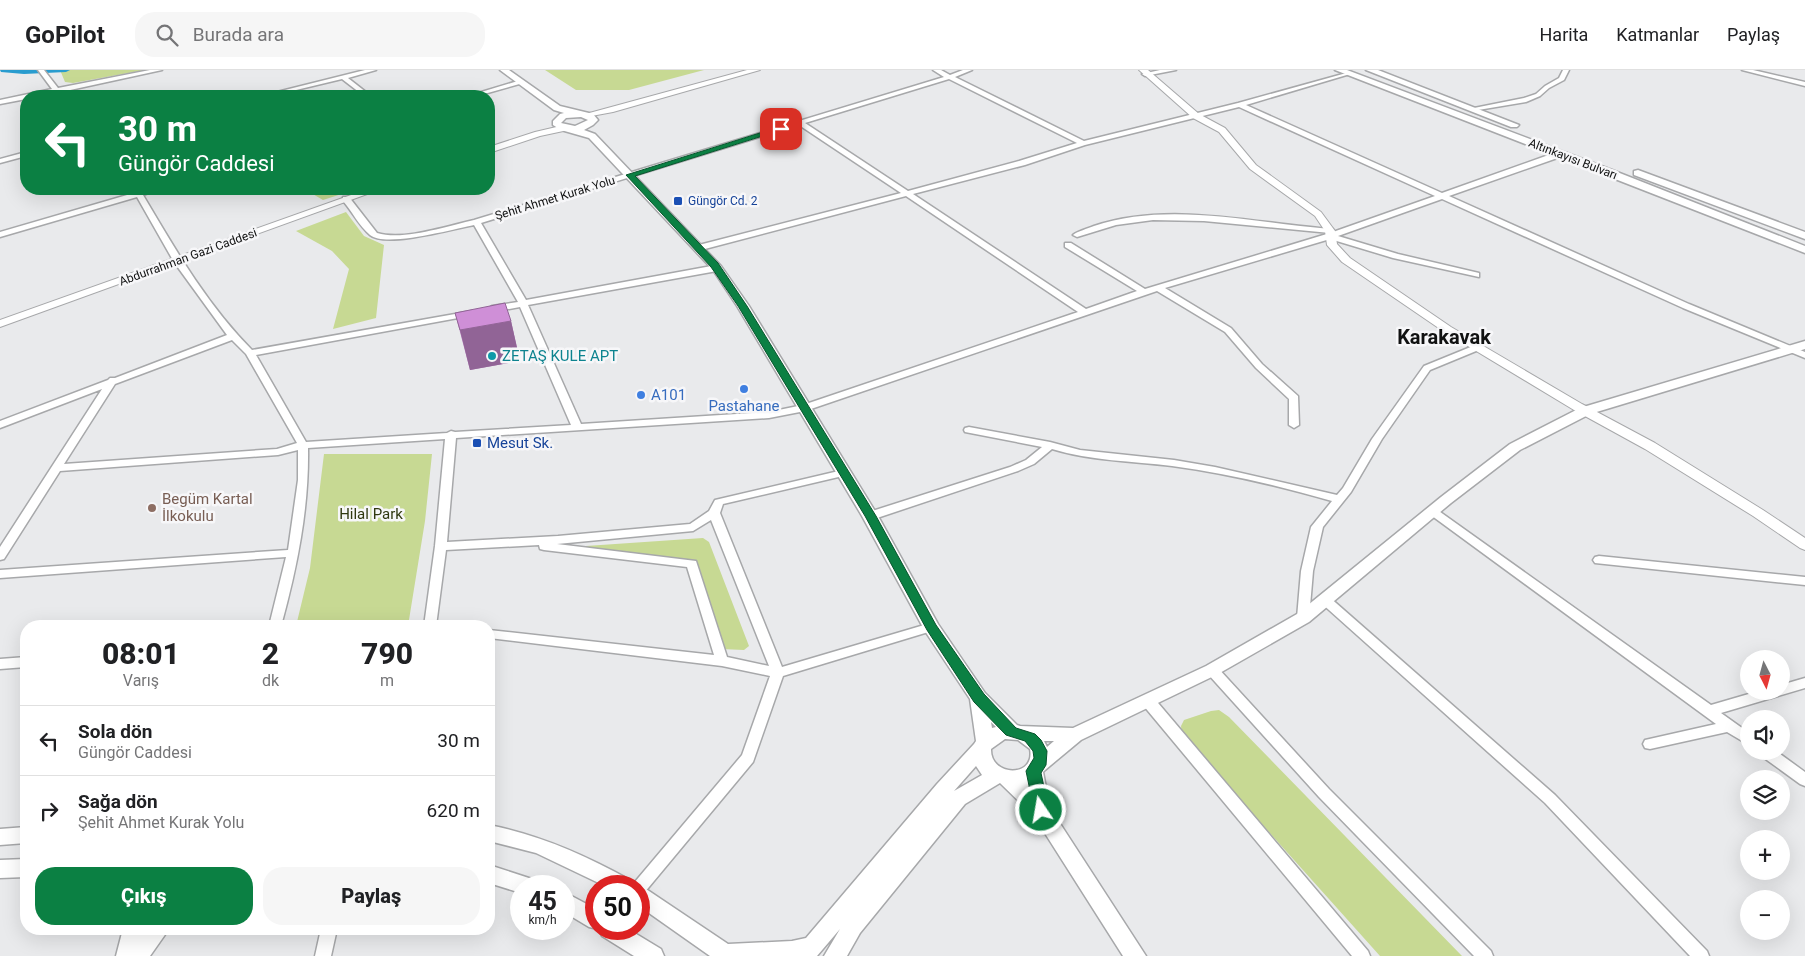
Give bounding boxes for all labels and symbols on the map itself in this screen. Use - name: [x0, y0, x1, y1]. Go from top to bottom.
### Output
- pin: [760, 108, 802, 150]
- street label: Altınkayısı Bulvarı: [1527, 136, 1619, 182]
- street label: Şehit Ahmet Kurak Yolu: [493, 173, 617, 223]
- place label: Güngör Cd. 2: [688, 194, 758, 208]
- marker: Güngör Cd. 2: [672, 195, 684, 207]
- street label: Abdurrahman Gazi Caddesi: [117, 226, 259, 288]
- district label: Karakavak: [1397, 325, 1491, 349]
- place label: ZETAŞ KULE APT: [502, 347, 618, 365]
- marker: ZETAŞ KULE APT: [486, 350, 498, 362]
- marker: Pastahane: [738, 383, 750, 395]
- place label: A101: [651, 386, 686, 404]
- marker: A101: [635, 389, 647, 401]
- place label: Pastahane: [708, 397, 780, 415]
- place label: Mesut Sk.: [487, 434, 553, 452]
- marker: Mesut Sk.: [471, 437, 483, 449]
- place label: Begüm Kartal İlkokulu: [162, 490, 253, 525]
- marker: Begüm Kartal İlkokulu: [146, 502, 158, 514]
- park label: Hilal Park: [339, 505, 403, 523]
- north arrow: [1740, 650, 1790, 700]
- position arrow: [1014, 783, 1066, 835]
- speed limit sign: 50: [585, 875, 650, 940]

